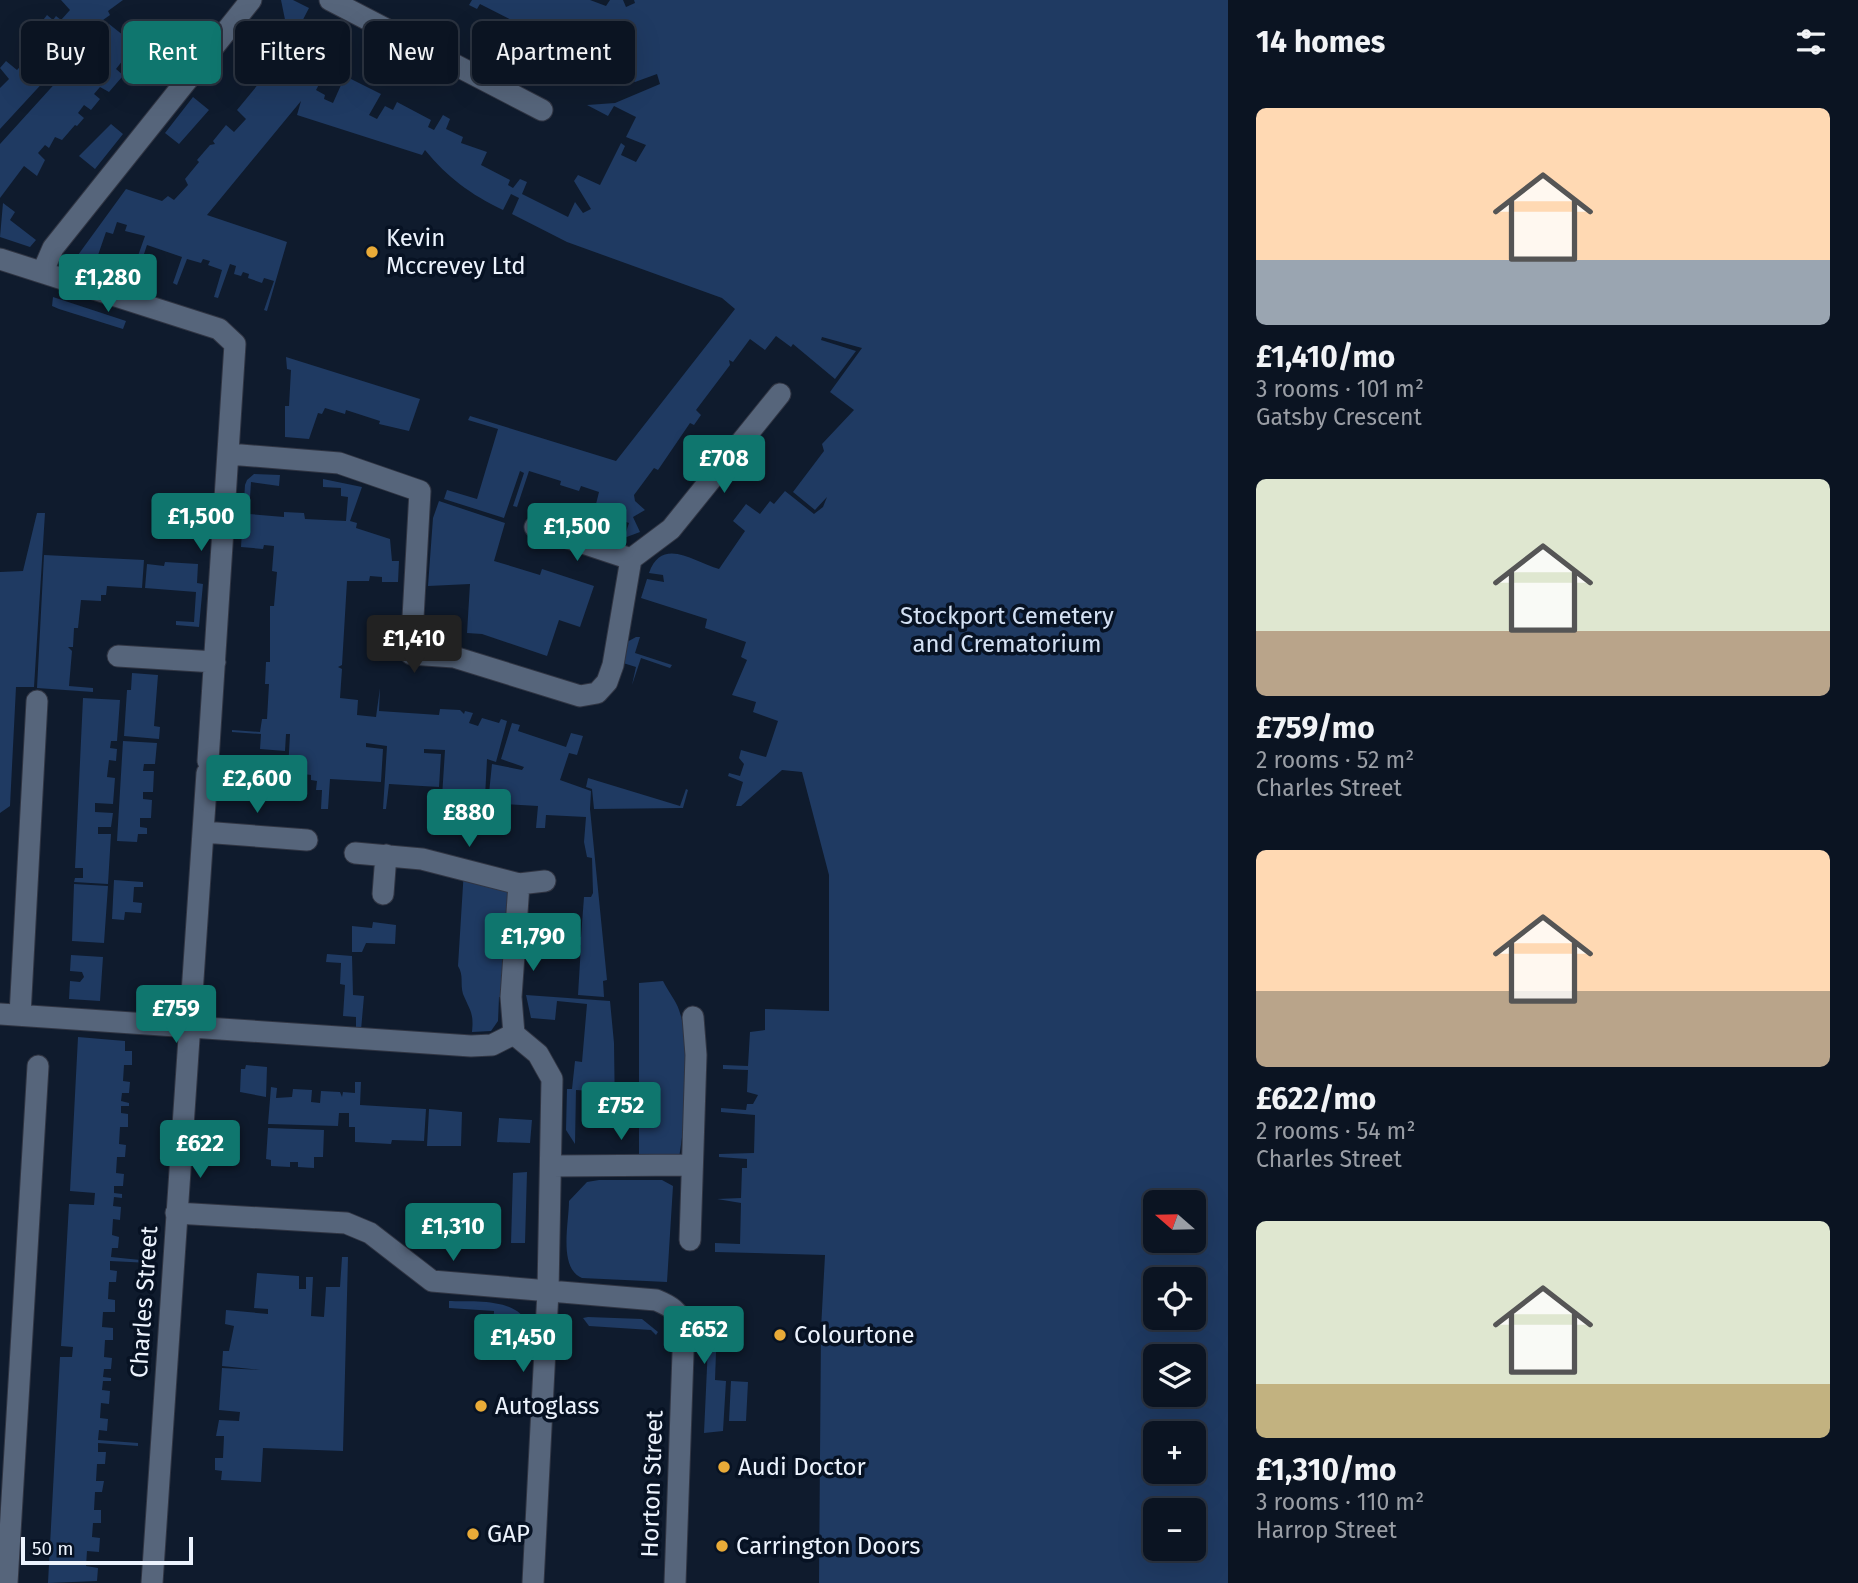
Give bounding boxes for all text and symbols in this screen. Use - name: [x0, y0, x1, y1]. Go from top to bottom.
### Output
- chip: Buy: [21, 21, 109, 84]
- chip: Rent: [123, 21, 221, 84]
- chip: Filters: [235, 21, 350, 84]
- chip: New: [364, 21, 458, 84]
- chip: Apartment: [472, 21, 635, 84]
- icon: filters: [1792, 23, 1830, 61]
- text: 14 homes: [1256, 24, 1385, 60]
- icon: home: [1480, 154, 1606, 280]
- place label: Kevin Mccrevey Ltd: [386, 224, 526, 280]
- marker: Kevin Mccrevey Ltd: [364, 244, 380, 260]
- pin: £1,280: [51, 254, 165, 314]
- text: £1,280: [75, 263, 141, 291]
- text: £1,410/mo: [1256, 339, 1395, 375]
- text: 3 rooms · 101 m²: [1256, 375, 1424, 403]
- text: Gatsby Crescent: [1256, 403, 1422, 431]
- pin: £708: [683, 435, 765, 495]
- text: £708: [699, 444, 749, 472]
- pin: £1,500: [144, 494, 258, 553]
- text: £1,500: [167, 502, 235, 530]
- pin: £1,500: [520, 504, 634, 563]
- text: £1,500: [543, 512, 611, 540]
- icon: home: [1480, 525, 1606, 651]
- park label: Stockport Cemetery and Crematorium: [900, 602, 1114, 658]
- pin: £1,410: [357, 616, 471, 675]
- text: £1,410: [383, 624, 445, 652]
- text: £759/mo: [1256, 710, 1375, 746]
- text: 2 rooms · 52 m²: [1256, 746, 1414, 774]
- pin: £2,600: [200, 756, 314, 815]
- text: £2,600: [222, 764, 292, 792]
- text: Charles Street: [1256, 774, 1402, 802]
- pin: £880: [428, 790, 510, 849]
- text: £880: [443, 798, 495, 826]
- icon: home: [1480, 896, 1606, 1022]
- pin: £1,790: [476, 914, 590, 973]
- text: £1,790: [501, 922, 565, 950]
- pin: £759: [135, 986, 217, 1045]
- text: £759: [152, 994, 200, 1022]
- text: £622/mo: [1256, 1081, 1376, 1117]
- pin: £752: [580, 1082, 662, 1142]
- text: £752: [598, 1091, 644, 1119]
- text: 2 rooms · 54 m²: [1256, 1117, 1415, 1145]
- pin: £622: [159, 1120, 241, 1180]
- text: £622: [176, 1129, 224, 1157]
- text: Charles Street: [1256, 1145, 1402, 1173]
- north arrow: [1143, 1190, 1206, 1253]
- map controls: [1143, 1190, 1206, 1561]
- pin: £1,310: [396, 1204, 510, 1263]
- text: £1,310: [421, 1212, 485, 1240]
- street label: Charles Street: [125, 1225, 163, 1379]
- button: locate: [1143, 1267, 1206, 1330]
- icon: home: [1480, 1267, 1606, 1393]
- pin: £652: [663, 1306, 745, 1366]
- pin: £1,450: [466, 1314, 580, 1374]
- text: £652: [680, 1315, 728, 1343]
- place label: Colourtone: [794, 1321, 915, 1349]
- text: £1,450: [490, 1323, 556, 1351]
- marker: Colourtone: [772, 1327, 788, 1343]
- button: layers: [1143, 1344, 1206, 1407]
- place label: Autoglass: [495, 1392, 599, 1420]
- marker: Autoglass: [473, 1398, 489, 1414]
- street label: Horton Street: [635, 1409, 669, 1558]
- button: +: [1143, 1421, 1206, 1484]
- text: £1,310/mo: [1256, 1452, 1397, 1488]
- place label: Audi Doctor: [738, 1453, 866, 1481]
- marker: Audi Doctor: [716, 1459, 732, 1475]
- text: 3 rooms · 110 m²: [1256, 1488, 1424, 1516]
- button: −: [1143, 1498, 1206, 1561]
- text: Harrop Street: [1256, 1516, 1397, 1544]
- place label: GAP: [487, 1520, 530, 1548]
- marker: GAP: [465, 1526, 481, 1542]
- place label: Carrington Doors: [736, 1532, 920, 1560]
- scale bar: [21, 1534, 192, 1566]
- text: 50 m: [32, 1537, 73, 1560]
- marker: Carrington Doors: [714, 1538, 730, 1554]

